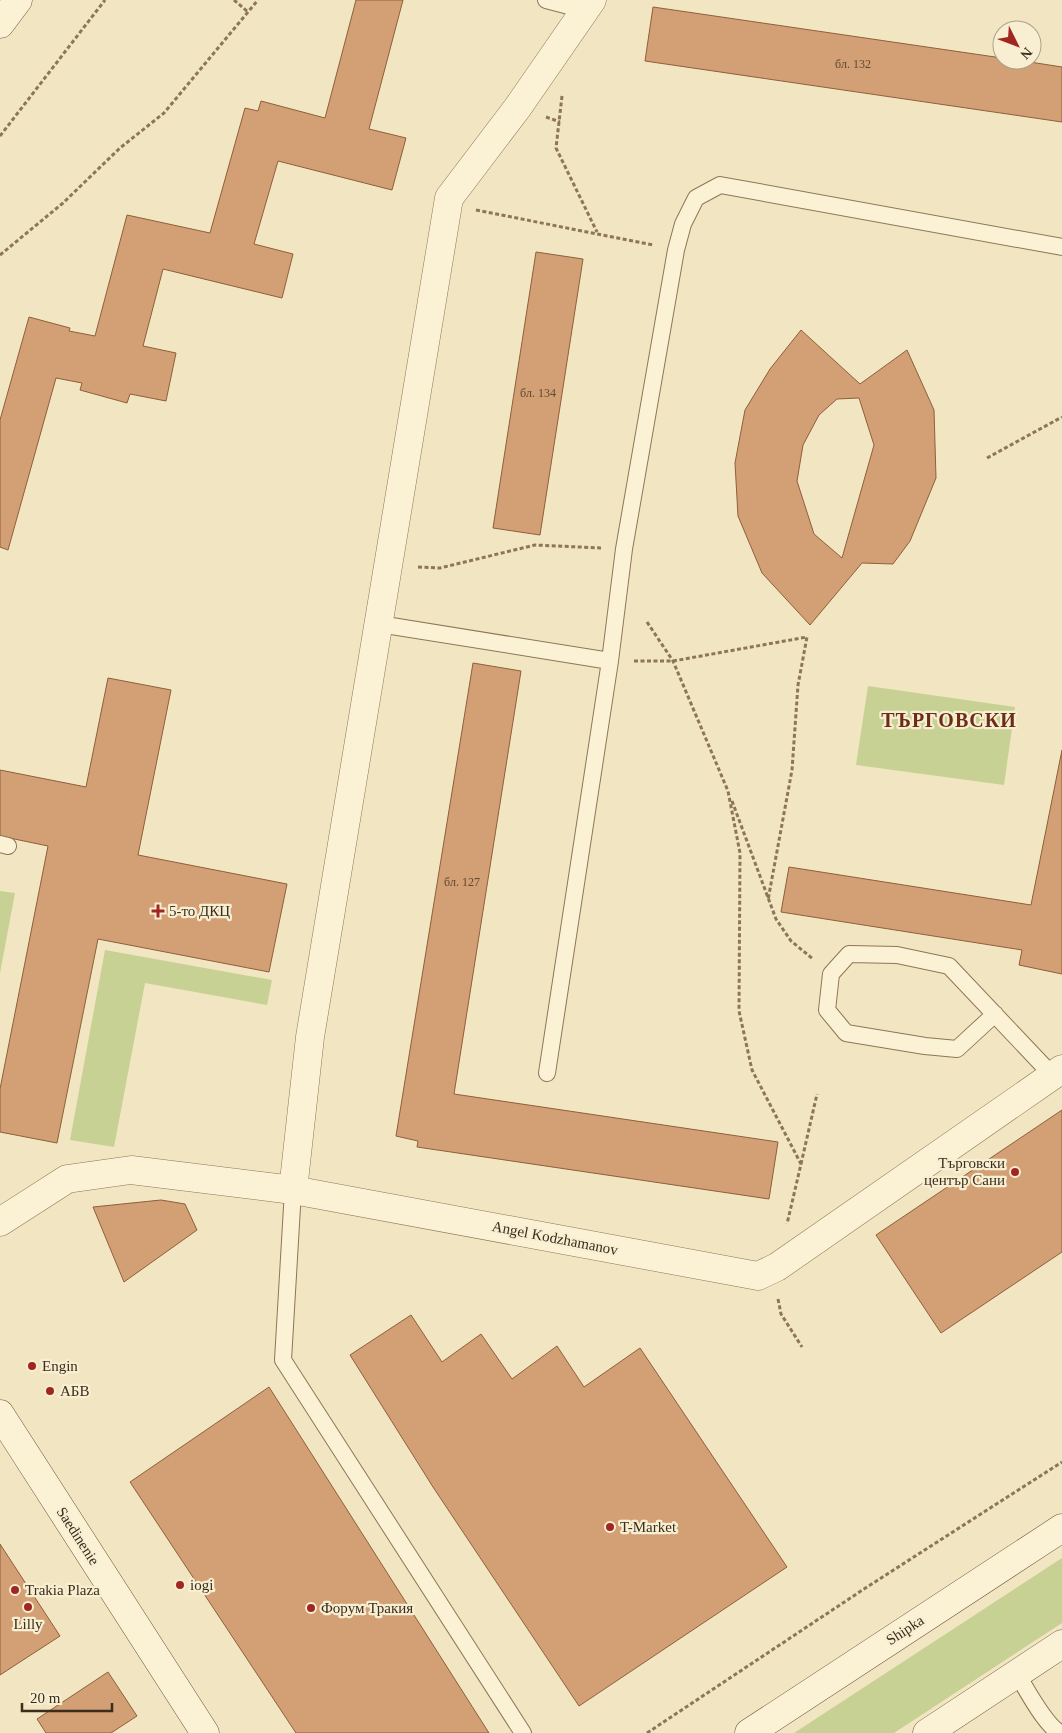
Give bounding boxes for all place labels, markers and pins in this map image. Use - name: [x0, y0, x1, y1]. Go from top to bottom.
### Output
- place label: 5-то ДКЦ: [169, 903, 230, 919]
- marker: 5-то ДКЦ: [151, 904, 165, 918]
- place label: Търговски център Сани: [924, 1155, 1005, 1188]
- marker: Търговски център Сани: [1009, 1166, 1021, 1178]
- place label: Engin: [42, 1358, 78, 1374]
- marker: Engin: [26, 1360, 38, 1372]
- place label: АБВ: [60, 1383, 89, 1399]
- marker: АБВ: [44, 1385, 56, 1397]
- place label: T-Market: [620, 1519, 677, 1535]
- marker: T-Market: [604, 1521, 616, 1533]
- place label: iogi: [190, 1577, 213, 1593]
- marker: iogi: [174, 1579, 186, 1591]
- place label: Trakia Plaza: [25, 1582, 100, 1598]
- marker: Trakia Plaza: [9, 1584, 21, 1596]
- place label: Форум Тракия: [321, 1600, 413, 1616]
- marker: Lilly: [22, 1601, 34, 1613]
- marker: Форум Тракия: [305, 1602, 317, 1614]
- place label: Lilly: [13, 1616, 43, 1632]

